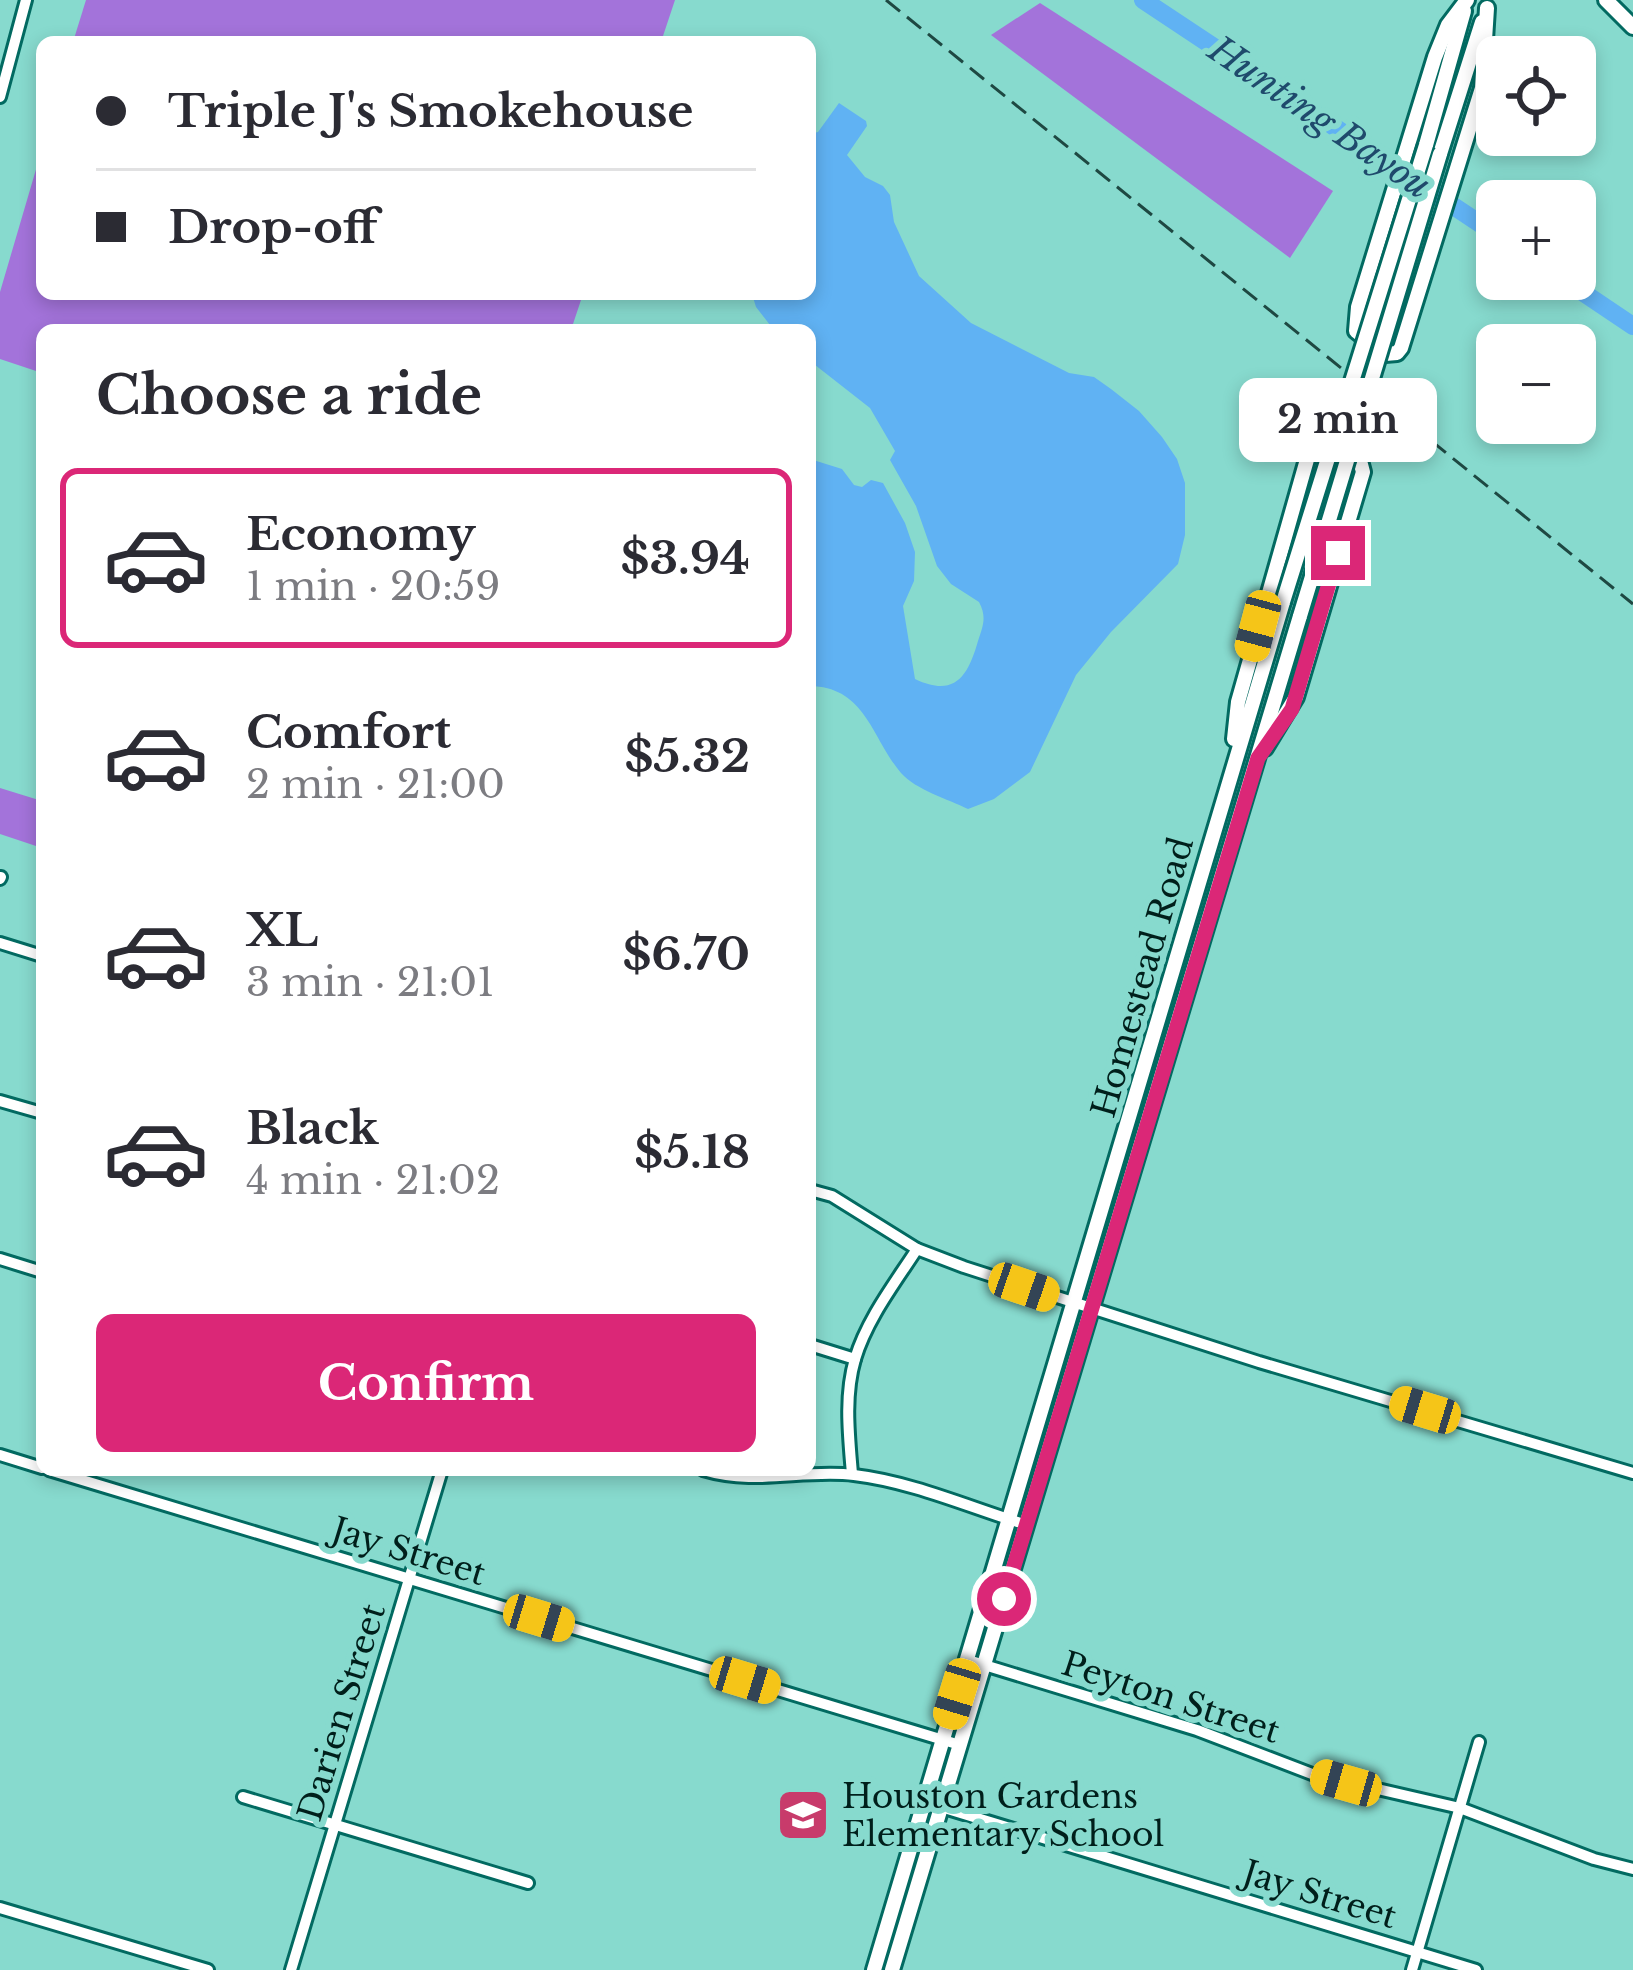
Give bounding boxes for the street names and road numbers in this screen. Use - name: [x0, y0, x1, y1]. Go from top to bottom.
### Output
- street label: Homestead Road: [1083, 832, 1202, 1122]
- street label: Jay Street: [323, 1508, 491, 1594]
- street label: Darien Street: [289, 1598, 394, 1826]
- street label: Peyton Street: [1057, 1643, 1286, 1752]
- street label: Jay Street: [1234, 1851, 1402, 1937]

